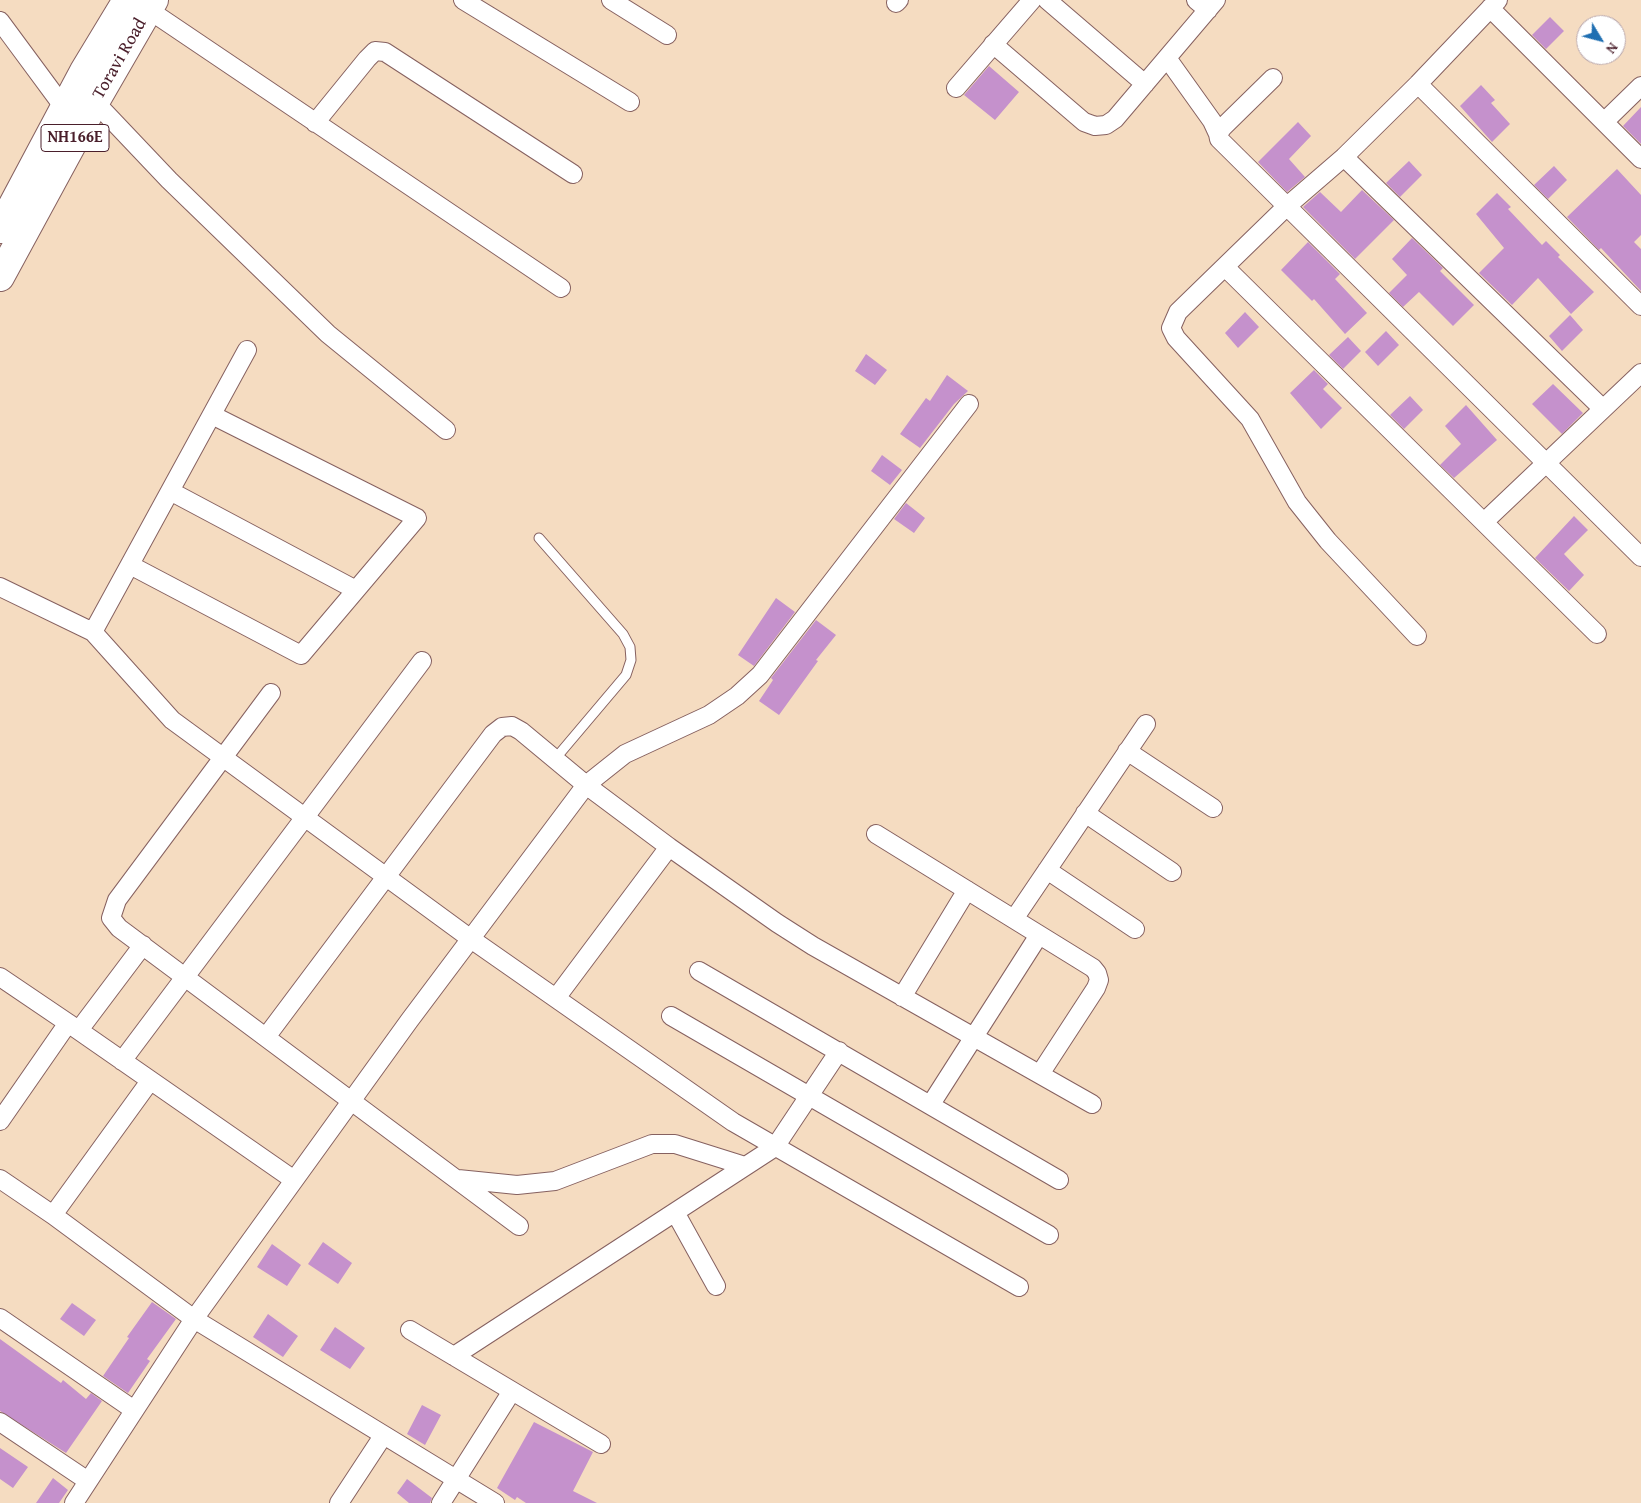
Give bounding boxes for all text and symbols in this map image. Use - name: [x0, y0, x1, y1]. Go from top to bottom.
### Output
- street label: Toravi Road: [88, 15, 152, 103]
- north arrow: [1576, 15, 1626, 65]
- text: N: [1601, 39, 1623, 58]
- road number: NH166E: [41, 125, 109, 152]

